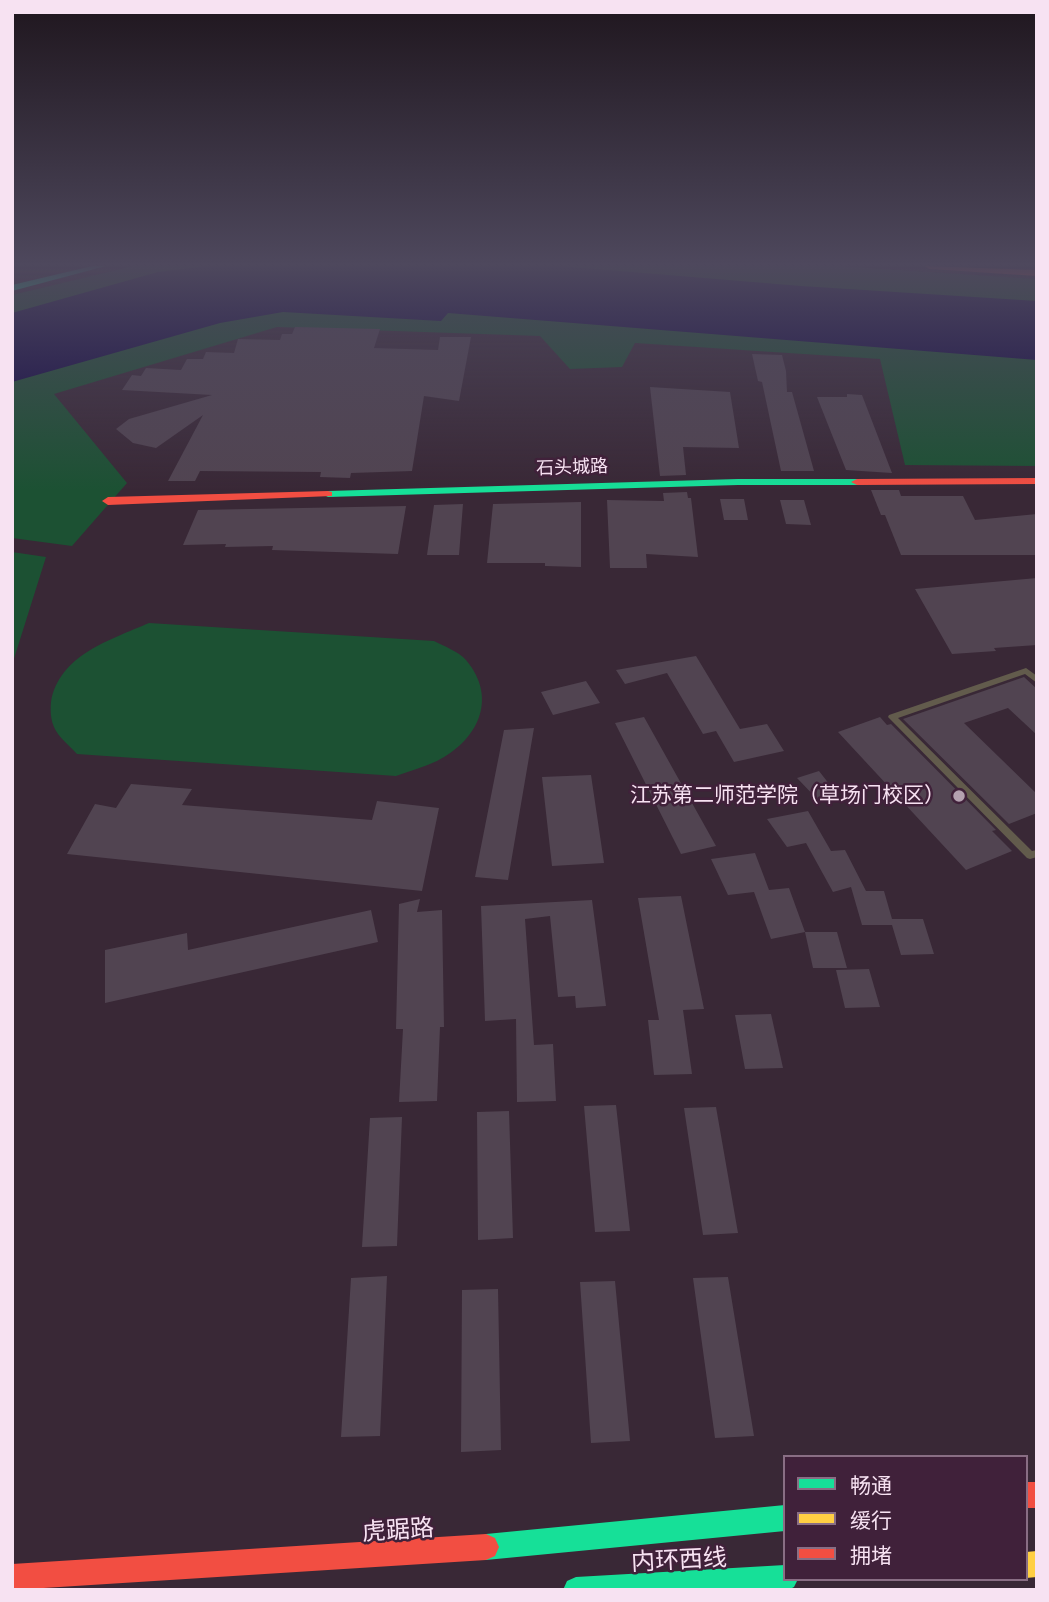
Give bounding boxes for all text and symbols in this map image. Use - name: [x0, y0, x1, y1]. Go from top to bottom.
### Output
- street label: 石头城路: [536, 456, 608, 480]
- place label: 江苏第二师范学院（草场门校区）: [630, 783, 945, 809]
- marker: 江苏第二师范学院（草场门校区）: [951, 788, 967, 804]
- legend: [783, 1455, 1028, 1581]
- text: 畅通: [850, 1471, 892, 1499]
- text: 缓行: [850, 1506, 892, 1534]
- street label: 虎踞路: [361, 1514, 435, 1548]
- text: 拥堵: [850, 1541, 892, 1569]
- street label: 内环西线: [630, 1544, 728, 1578]

